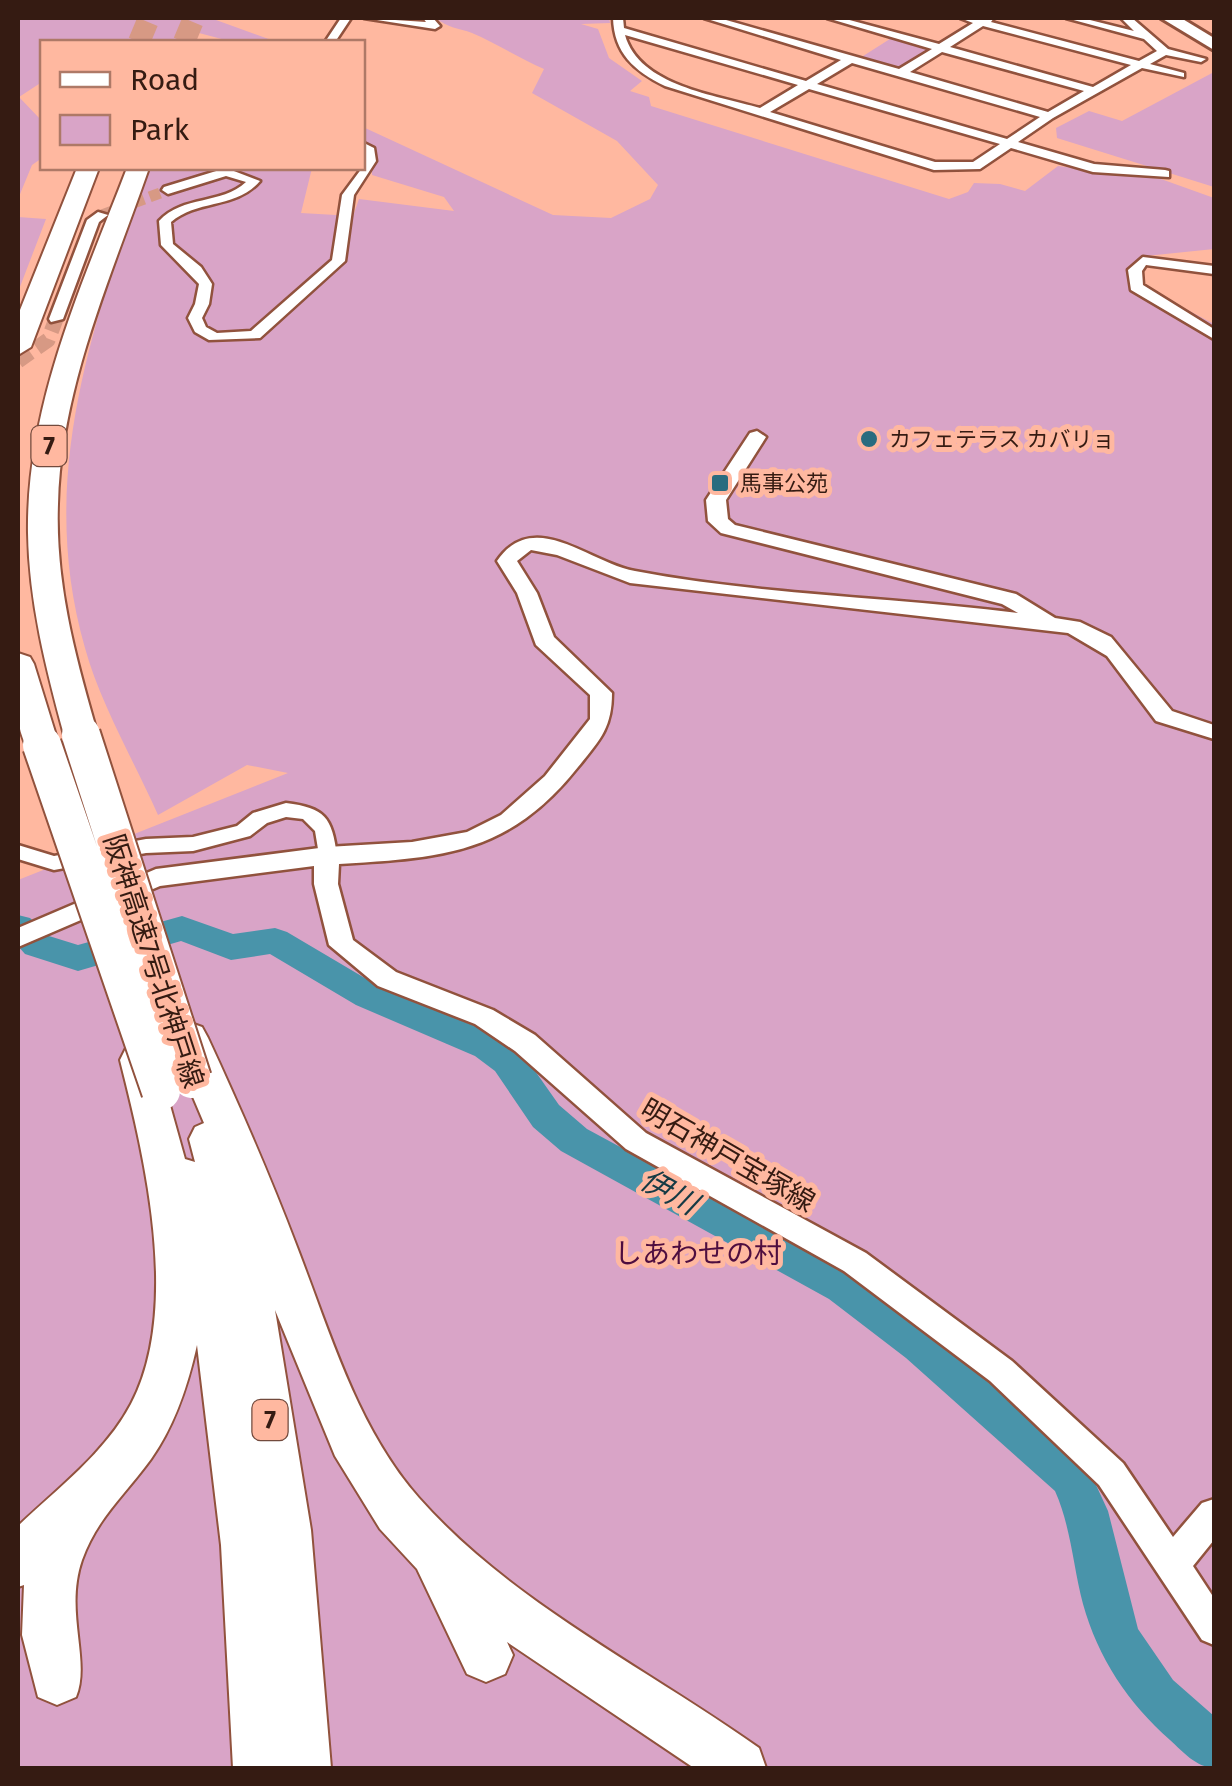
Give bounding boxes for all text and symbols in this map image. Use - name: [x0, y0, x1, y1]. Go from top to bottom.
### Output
- legend: [40, 40, 365, 170]
- text: Road: [130, 62, 199, 98]
- text: Park: [130, 112, 190, 148]
- road number: 7: [32, 426, 66, 466]
- place label: カフェテラス カバリョ: [889, 426, 1114, 453]
- marker: カフェテラス カバリョ: [858, 428, 880, 450]
- place label: 馬事公苑: [740, 470, 828, 497]
- marker: 馬事公苑: [709, 472, 731, 494]
- street label: 阪神高速7号北神戸線: [97, 830, 210, 1092]
- street label: 明石神戸宝塚線: [635, 1092, 821, 1219]
- water label: 伊川: [634, 1162, 707, 1224]
- park label: しあわせの村: [614, 1237, 782, 1270]
- road number: 7: [252, 1400, 288, 1440]

